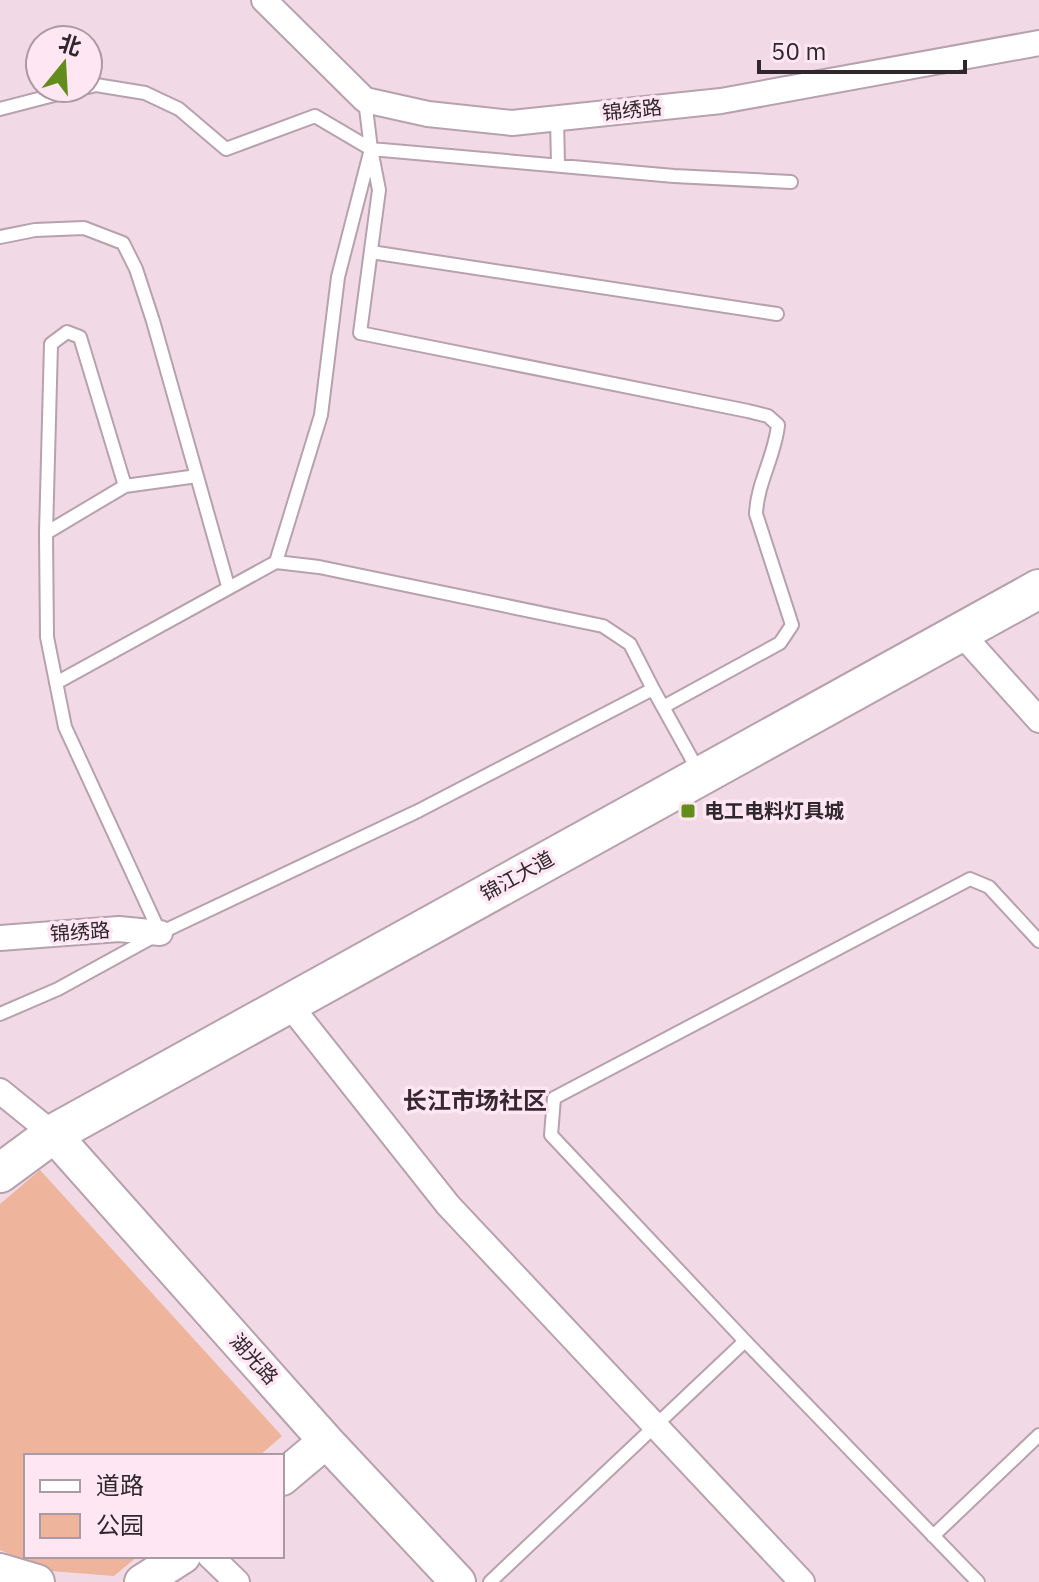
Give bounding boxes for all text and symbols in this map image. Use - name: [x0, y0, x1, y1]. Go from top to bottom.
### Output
- north arrow: [24, 24, 104, 104]
- scale bar: [759, 24, 965, 74]
- text: 北: [55, 27, 85, 62]
- text: 50 m: [771, 35, 826, 67]
- street label: 锦绣路: [601, 93, 663, 126]
- place label: 电工电料灯具城: [704, 797, 844, 824]
- marker: 电工电料灯具城: [679, 802, 697, 820]
- street label: 锦江大道: [475, 844, 558, 907]
- street label: 锦绣路: [49, 916, 111, 947]
- district label: 长江市场社区: [403, 1084, 547, 1116]
- street label: 湖光路: [224, 1327, 284, 1390]
- legend: [24, 1454, 284, 1558]
- text: 道路: [96, 1469, 144, 1501]
- text: 公园: [96, 1509, 144, 1541]

